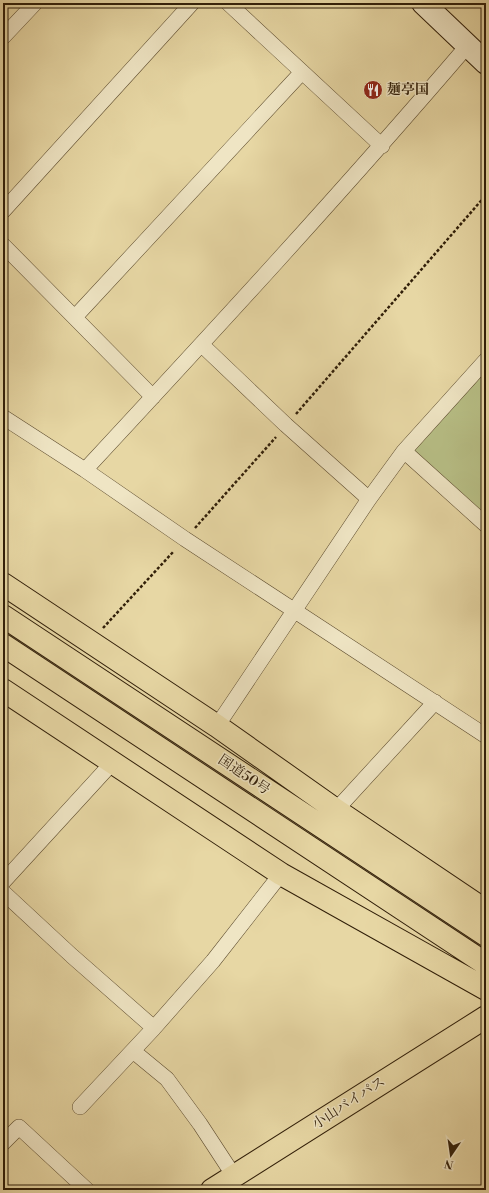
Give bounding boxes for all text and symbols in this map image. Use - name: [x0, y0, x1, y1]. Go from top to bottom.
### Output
- restaurant icon: 麺亭国: [362, 79, 384, 101]
- place label: 麺亭国: [387, 81, 429, 99]
- street label: 国道50号: [215, 751, 273, 799]
- street label: 小山バイパス: [309, 1073, 389, 1133]
- north arrow: [431, 1135, 471, 1175]
- text: N: [443, 1156, 455, 1172]

